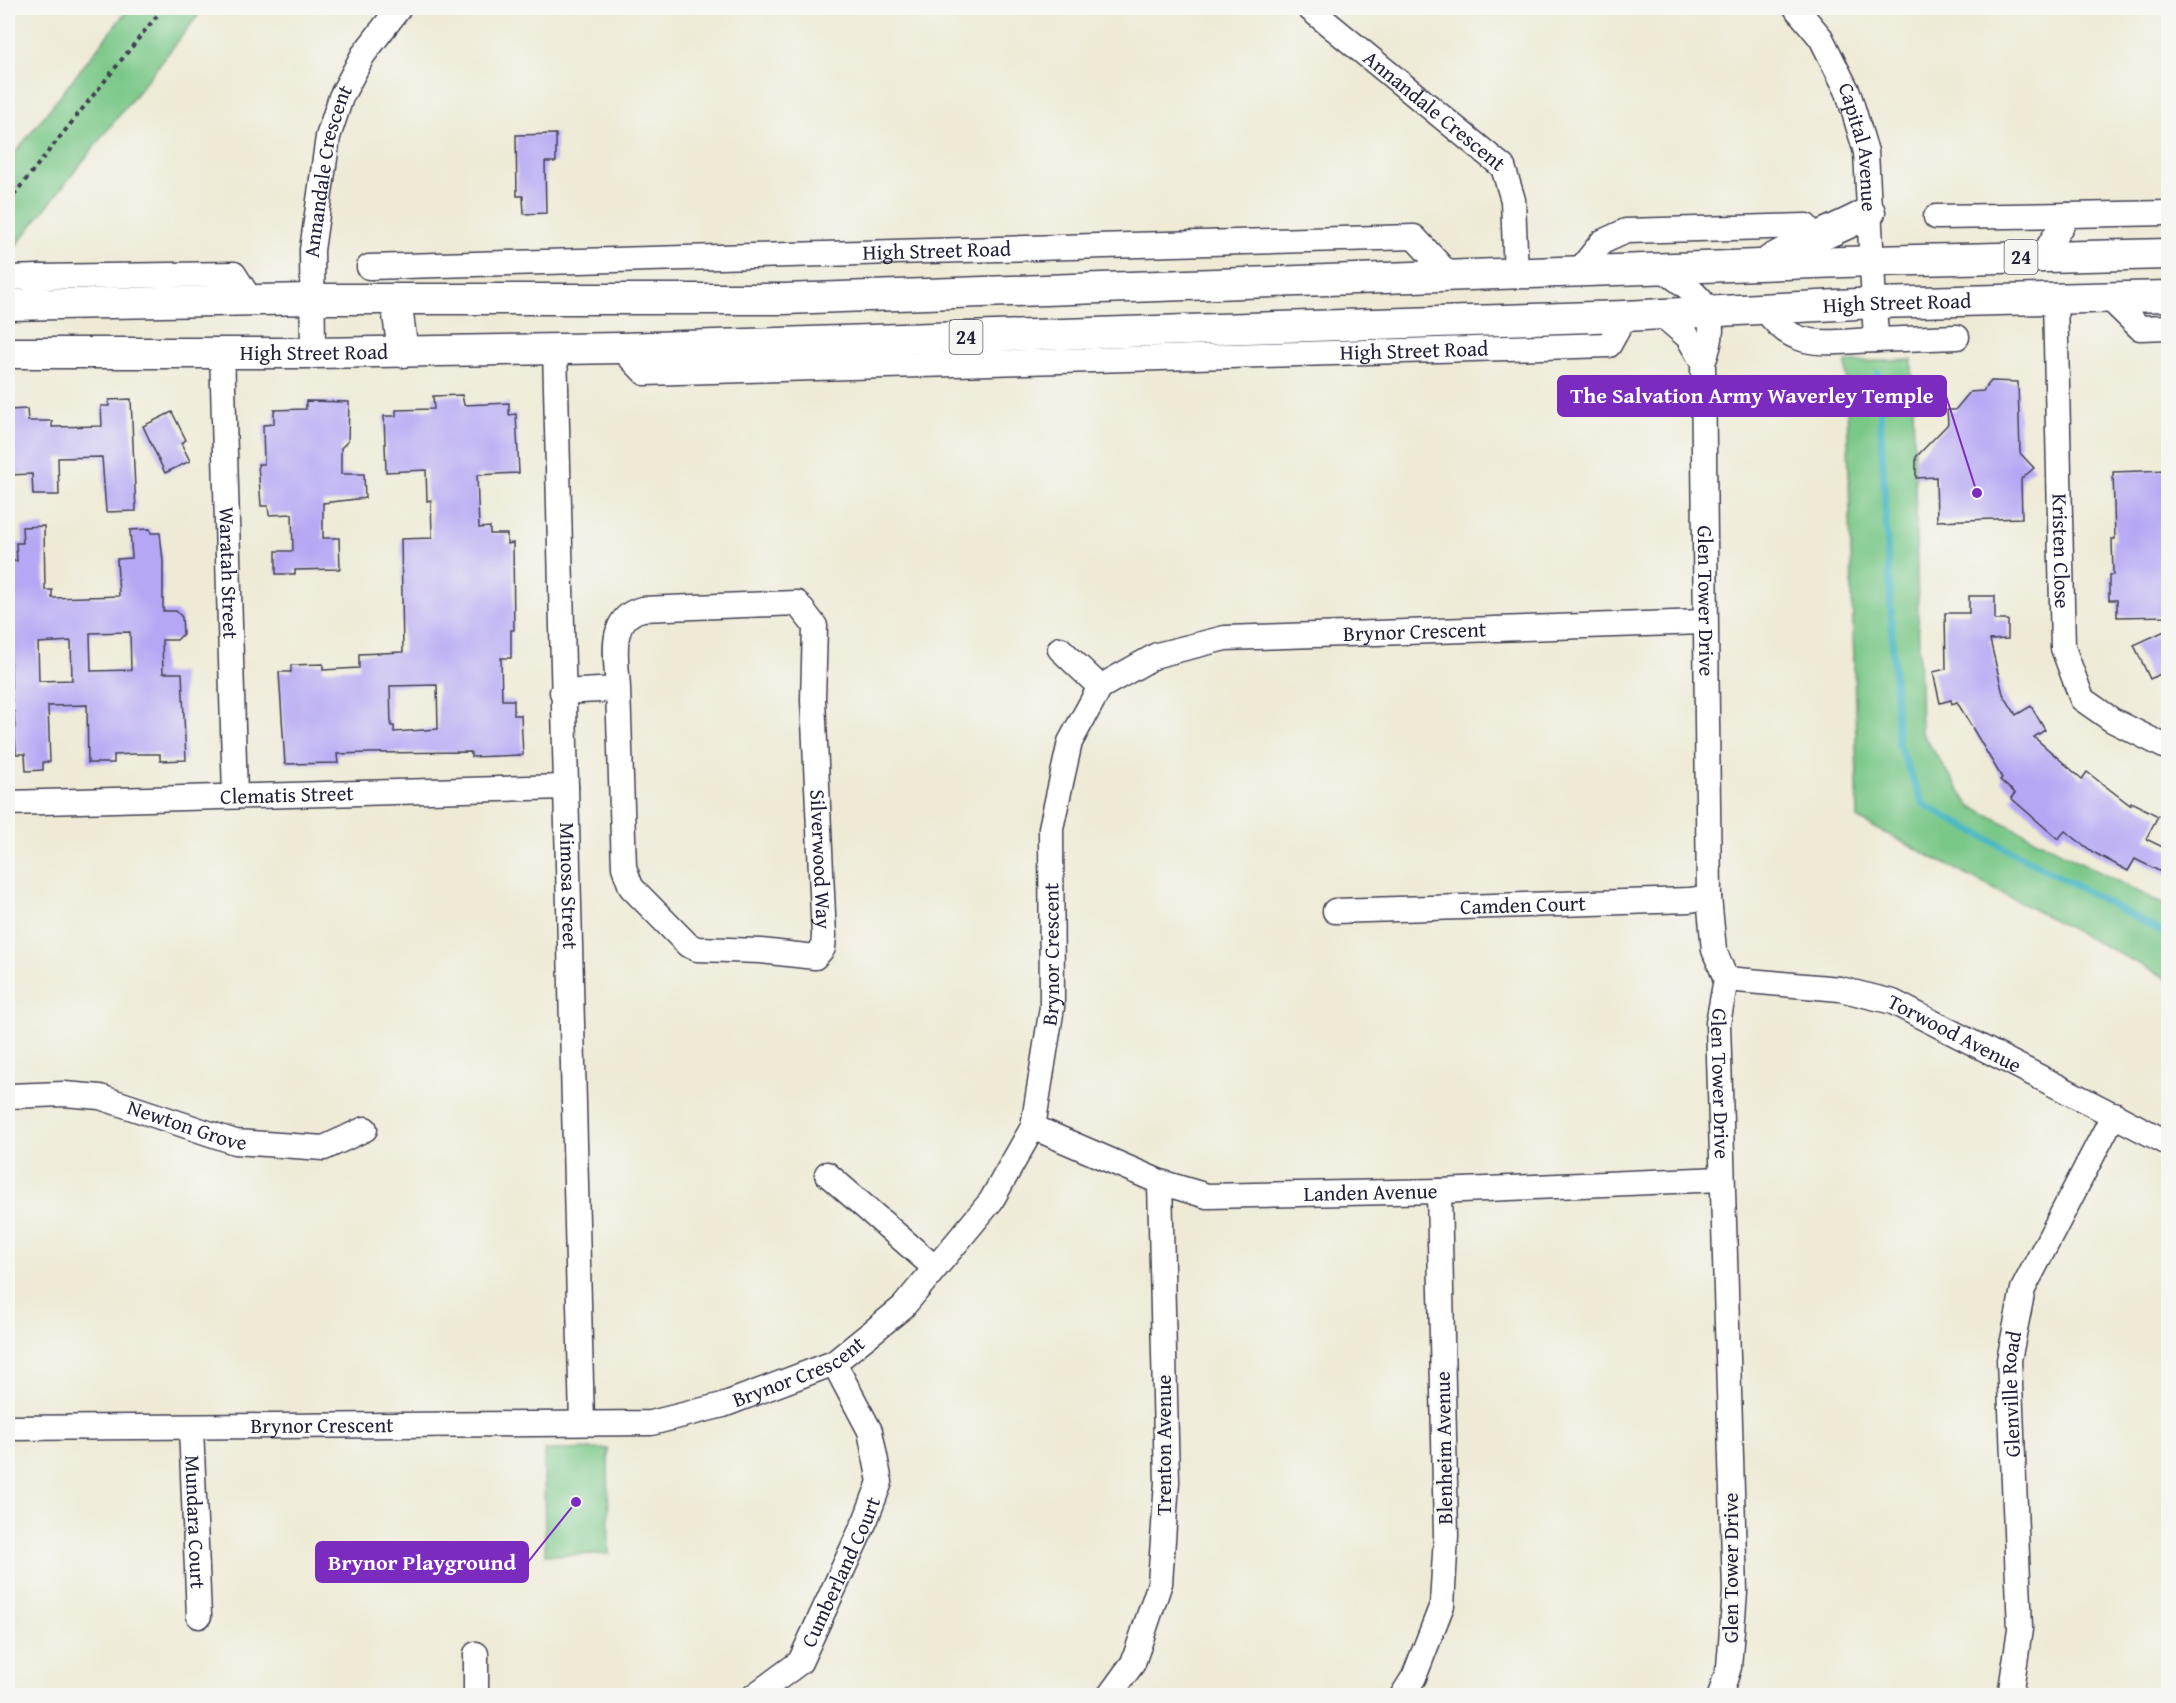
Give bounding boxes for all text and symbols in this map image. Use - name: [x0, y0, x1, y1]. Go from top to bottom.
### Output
- street label: Annandale Crescent: [1357, 43, 1513, 178]
- street label: Capital Avenue: [1831, 77, 1885, 212]
- street label: Annandale Crescent: [296, 79, 360, 258]
- street label: High Street Road: [862, 233, 1012, 268]
- road number: 24: [2004, 240, 2038, 274]
- street label: High Street Road: [1822, 285, 1972, 321]
- road number: 24: [950, 320, 982, 354]
- street label: High Street Road: [1339, 332, 1489, 368]
- street label: High Street Road: [240, 336, 389, 368]
- callout: The Salvation Army Waverley Temple: [1558, 376, 1946, 416]
- text: The Salvation Army Waverley Temple: [1570, 379, 1934, 411]
- street label: Kristen Close: [2044, 493, 2078, 609]
- street label: Waratah Street: [212, 506, 246, 640]
- street label: Glen Tower Drive: [1690, 525, 1723, 677]
- street label: Brynor Crescent: [1342, 613, 1487, 649]
- street label: Clematis Street: [220, 777, 355, 812]
- street label: Silverwood Way: [802, 789, 840, 930]
- street label: Mimosa Street: [552, 822, 586, 950]
- street label: Brynor Crescent: [1033, 882, 1067, 1028]
- street label: Camden Court: [1460, 887, 1587, 922]
- street label: Torwood Avenue: [1882, 986, 2027, 1080]
- street label: Glen Tower Drive: [1703, 1006, 1738, 1159]
- street label: Newton Grove: [124, 1091, 248, 1158]
- street label: Landen Avenue: [1303, 1175, 1438, 1209]
- street label: Glenville Road: [1993, 1327, 2030, 1458]
- street label: Brynor Crescent: [728, 1328, 872, 1415]
- street label: Blenheim Avenue: [1427, 1371, 1460, 1525]
- street label: Trenton Avenue: [1148, 1374, 1179, 1515]
- street label: Brynor Crescent: [250, 1409, 394, 1441]
- street label: Mundara Court: [177, 1454, 214, 1590]
- street label: Cumberland Court: [793, 1492, 888, 1652]
- street label: Glen Tower Drive: [1715, 1493, 1746, 1643]
- callout: Brynor Playground: [316, 1542, 528, 1582]
- text: Brynor Playground: [328, 1546, 516, 1578]

